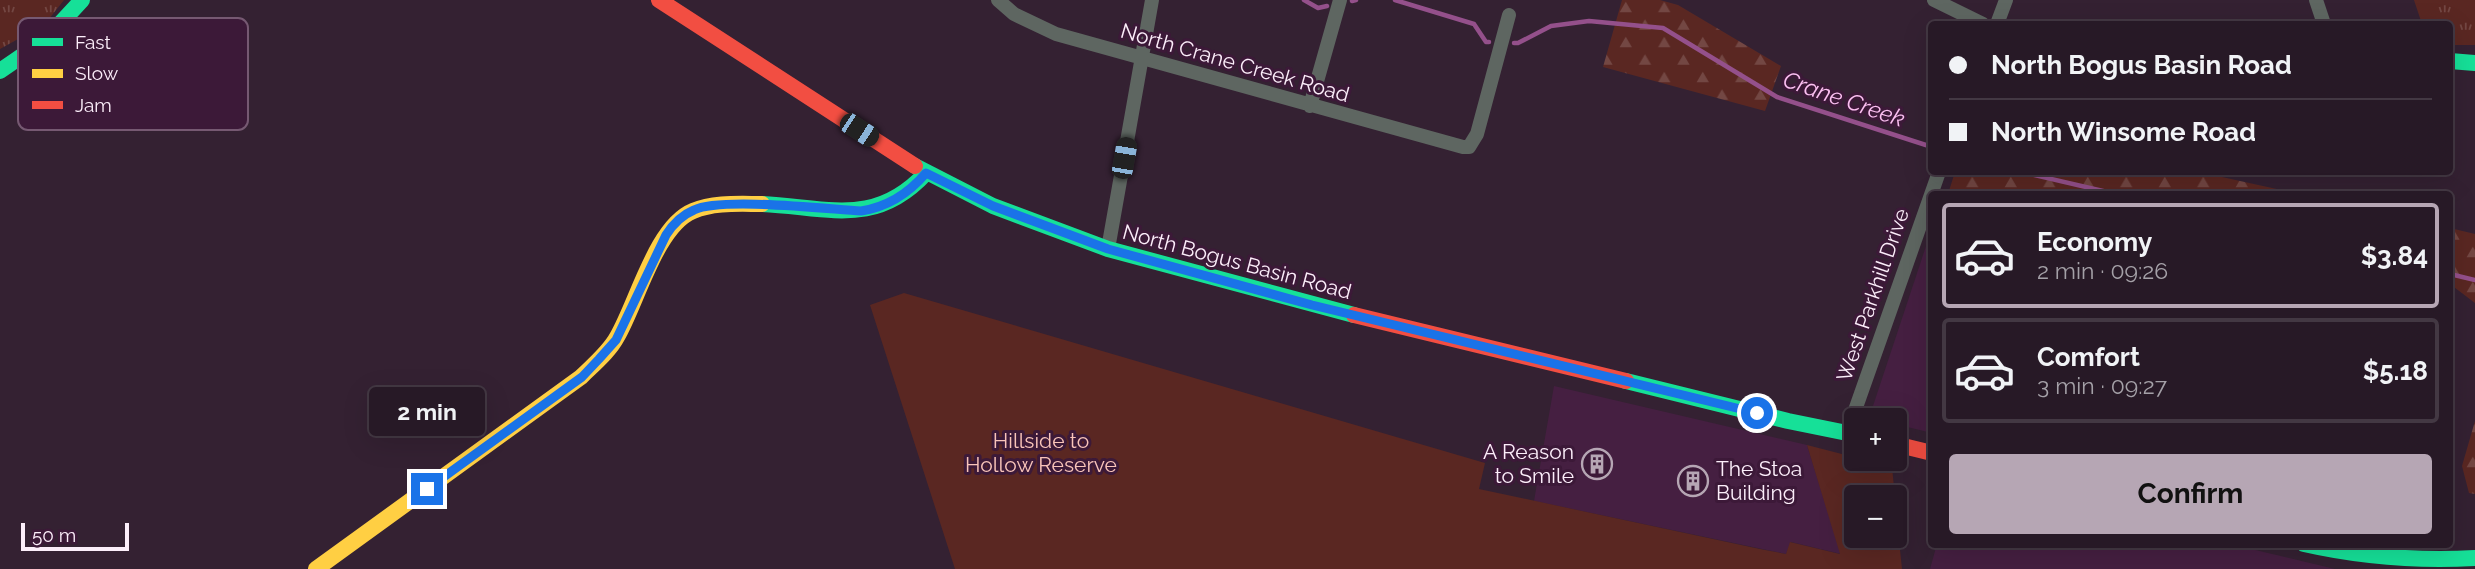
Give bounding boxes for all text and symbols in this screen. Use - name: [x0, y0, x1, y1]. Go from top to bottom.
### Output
- legend: [18, 18, 248, 130]
- street label: North Crane Creek Road: [1118, 18, 1352, 107]
- text: Fast: [75, 31, 111, 53]
- text: North Bogus Basin Road: [1991, 50, 2292, 80]
- text: Slow: [75, 62, 119, 84]
- water label: Crane Creek: [1780, 65, 1909, 132]
- text: Jam: [75, 94, 112, 116]
- car: [836, 110, 883, 150]
- text: North Winsome Road: [1991, 117, 2256, 147]
- car: [1111, 135, 1138, 181]
- street label: West Parkhill Drive: [1831, 205, 1914, 385]
- street label: North Bogus Basin Road: [1120, 219, 1354, 304]
- icon: car: [1953, 224, 2016, 287]
- text: Economy: [2037, 227, 2152, 257]
- text: $3.84: [2361, 241, 2428, 271]
- text: 2 min · 09:26: [2037, 257, 2168, 284]
- icon: car: [1953, 339, 2016, 402]
- text: Comfort: [2037, 342, 2140, 372]
- text: $5.18: [2363, 356, 2428, 386]
- text: 3 min · 09:27: [2037, 372, 2167, 399]
- callout: 2 min: [369, 388, 485, 436]
- route start: [1741, 397, 1773, 429]
- text: 2 min: [397, 398, 457, 425]
- map controls: [1844, 408, 1907, 548]
- button: +: [1844, 408, 1907, 471]
- park label: Hillside to Hollow Reserve: [965, 428, 1117, 477]
- place label: A Reason to Smile: [1483, 439, 1574, 488]
- building icon: A Reason to Smile: [1580, 447, 1614, 481]
- button: Confirm: [1949, 454, 2432, 534]
- place label: The Stoa Building: [1716, 456, 1802, 505]
- building icon: The Stoa Building: [1676, 464, 1710, 498]
- route end: [411, 473, 443, 505]
- button: −: [1844, 485, 1907, 548]
- scale bar: [21, 520, 130, 552]
- text: 50 m: [32, 524, 76, 546]

